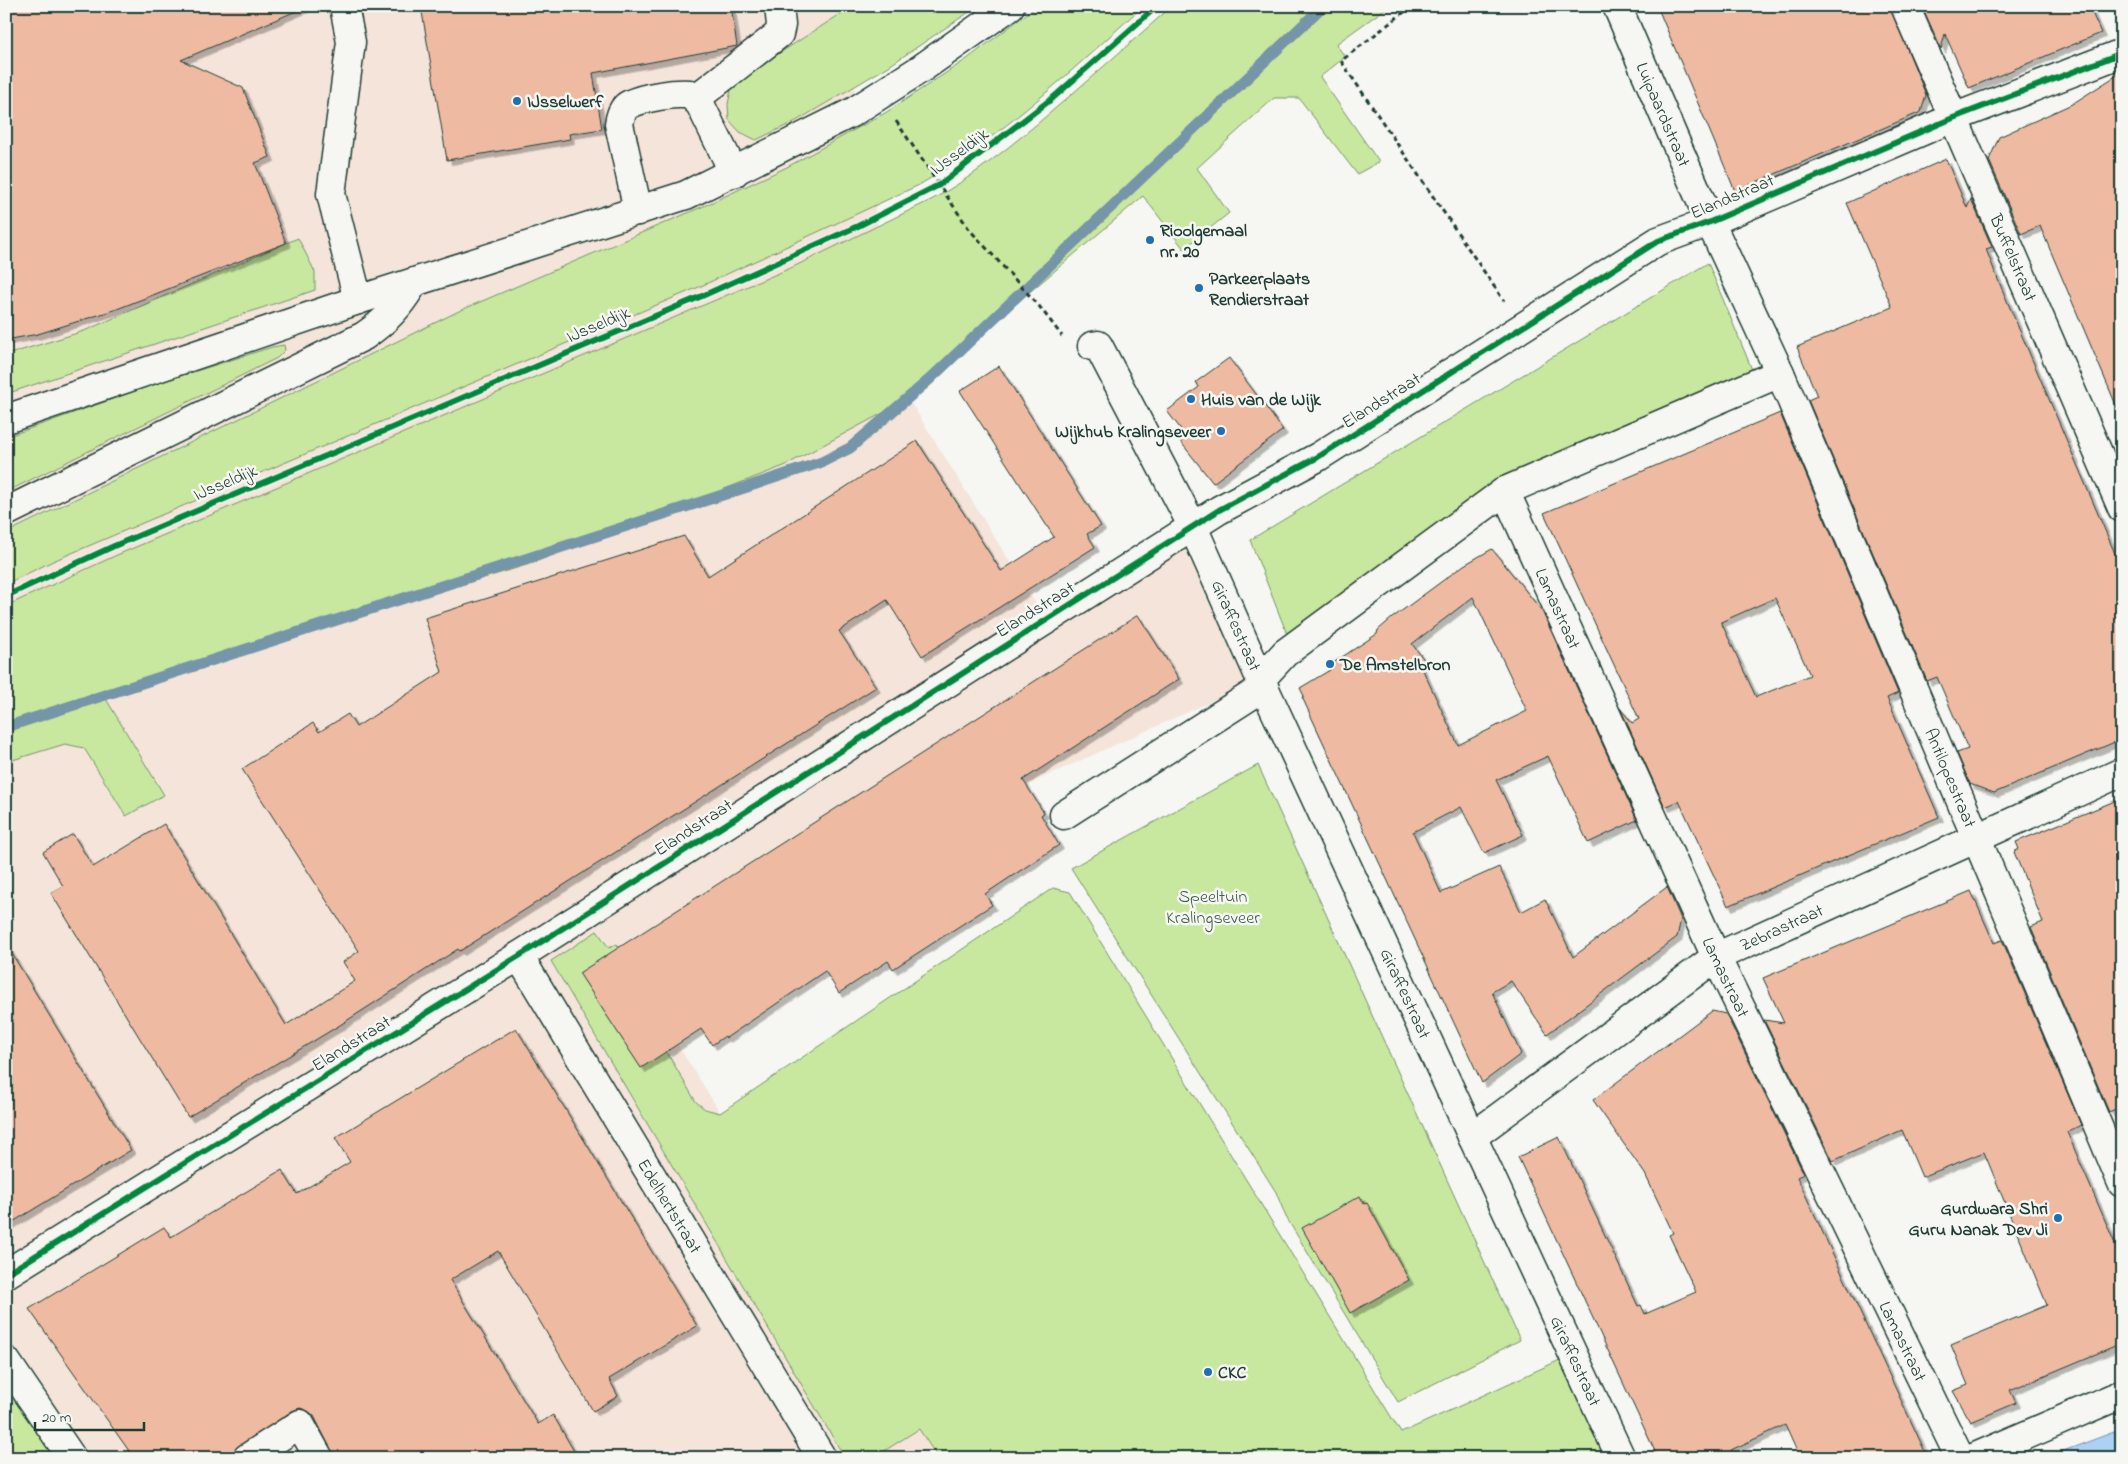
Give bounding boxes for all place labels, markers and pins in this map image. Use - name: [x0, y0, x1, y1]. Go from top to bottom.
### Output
- place label: IJsselwerf: [527, 90, 604, 116]
- marker: IJsselwerf: [511, 95, 523, 107]
- place label: Rioolgemaal nr. 20: [1160, 219, 1247, 266]
- marker: Rioolgemaal nr. 20: [1144, 234, 1156, 246]
- place label: Parkeerplaats Rendierstraat: [1209, 267, 1310, 314]
- marker: Parkeerplaats Rendierstraat: [1193, 282, 1205, 294]
- place label: Huis van de Wijk: [1201, 388, 1322, 414]
- marker: Huis van de Wijk: [1185, 393, 1197, 405]
- place label: Wijkhub Kralingseveer: [1055, 420, 1211, 447]
- marker: Wijkhub Kralingseveer: [1215, 425, 1227, 437]
- place label: De Amstelbron: [1339, 653, 1451, 679]
- marker: De Amstelbron: [1324, 658, 1336, 670]
- place label: Gurdwara Shri Guru Nanak Dev Ji: [1909, 1197, 2048, 1244]
- marker: Gurdwara Shri Guru Nanak Dev Ji: [2052, 1212, 2064, 1224]
- place label: CKC: [1218, 1361, 1247, 1387]
- marker: CKC: [1202, 1366, 1214, 1378]

